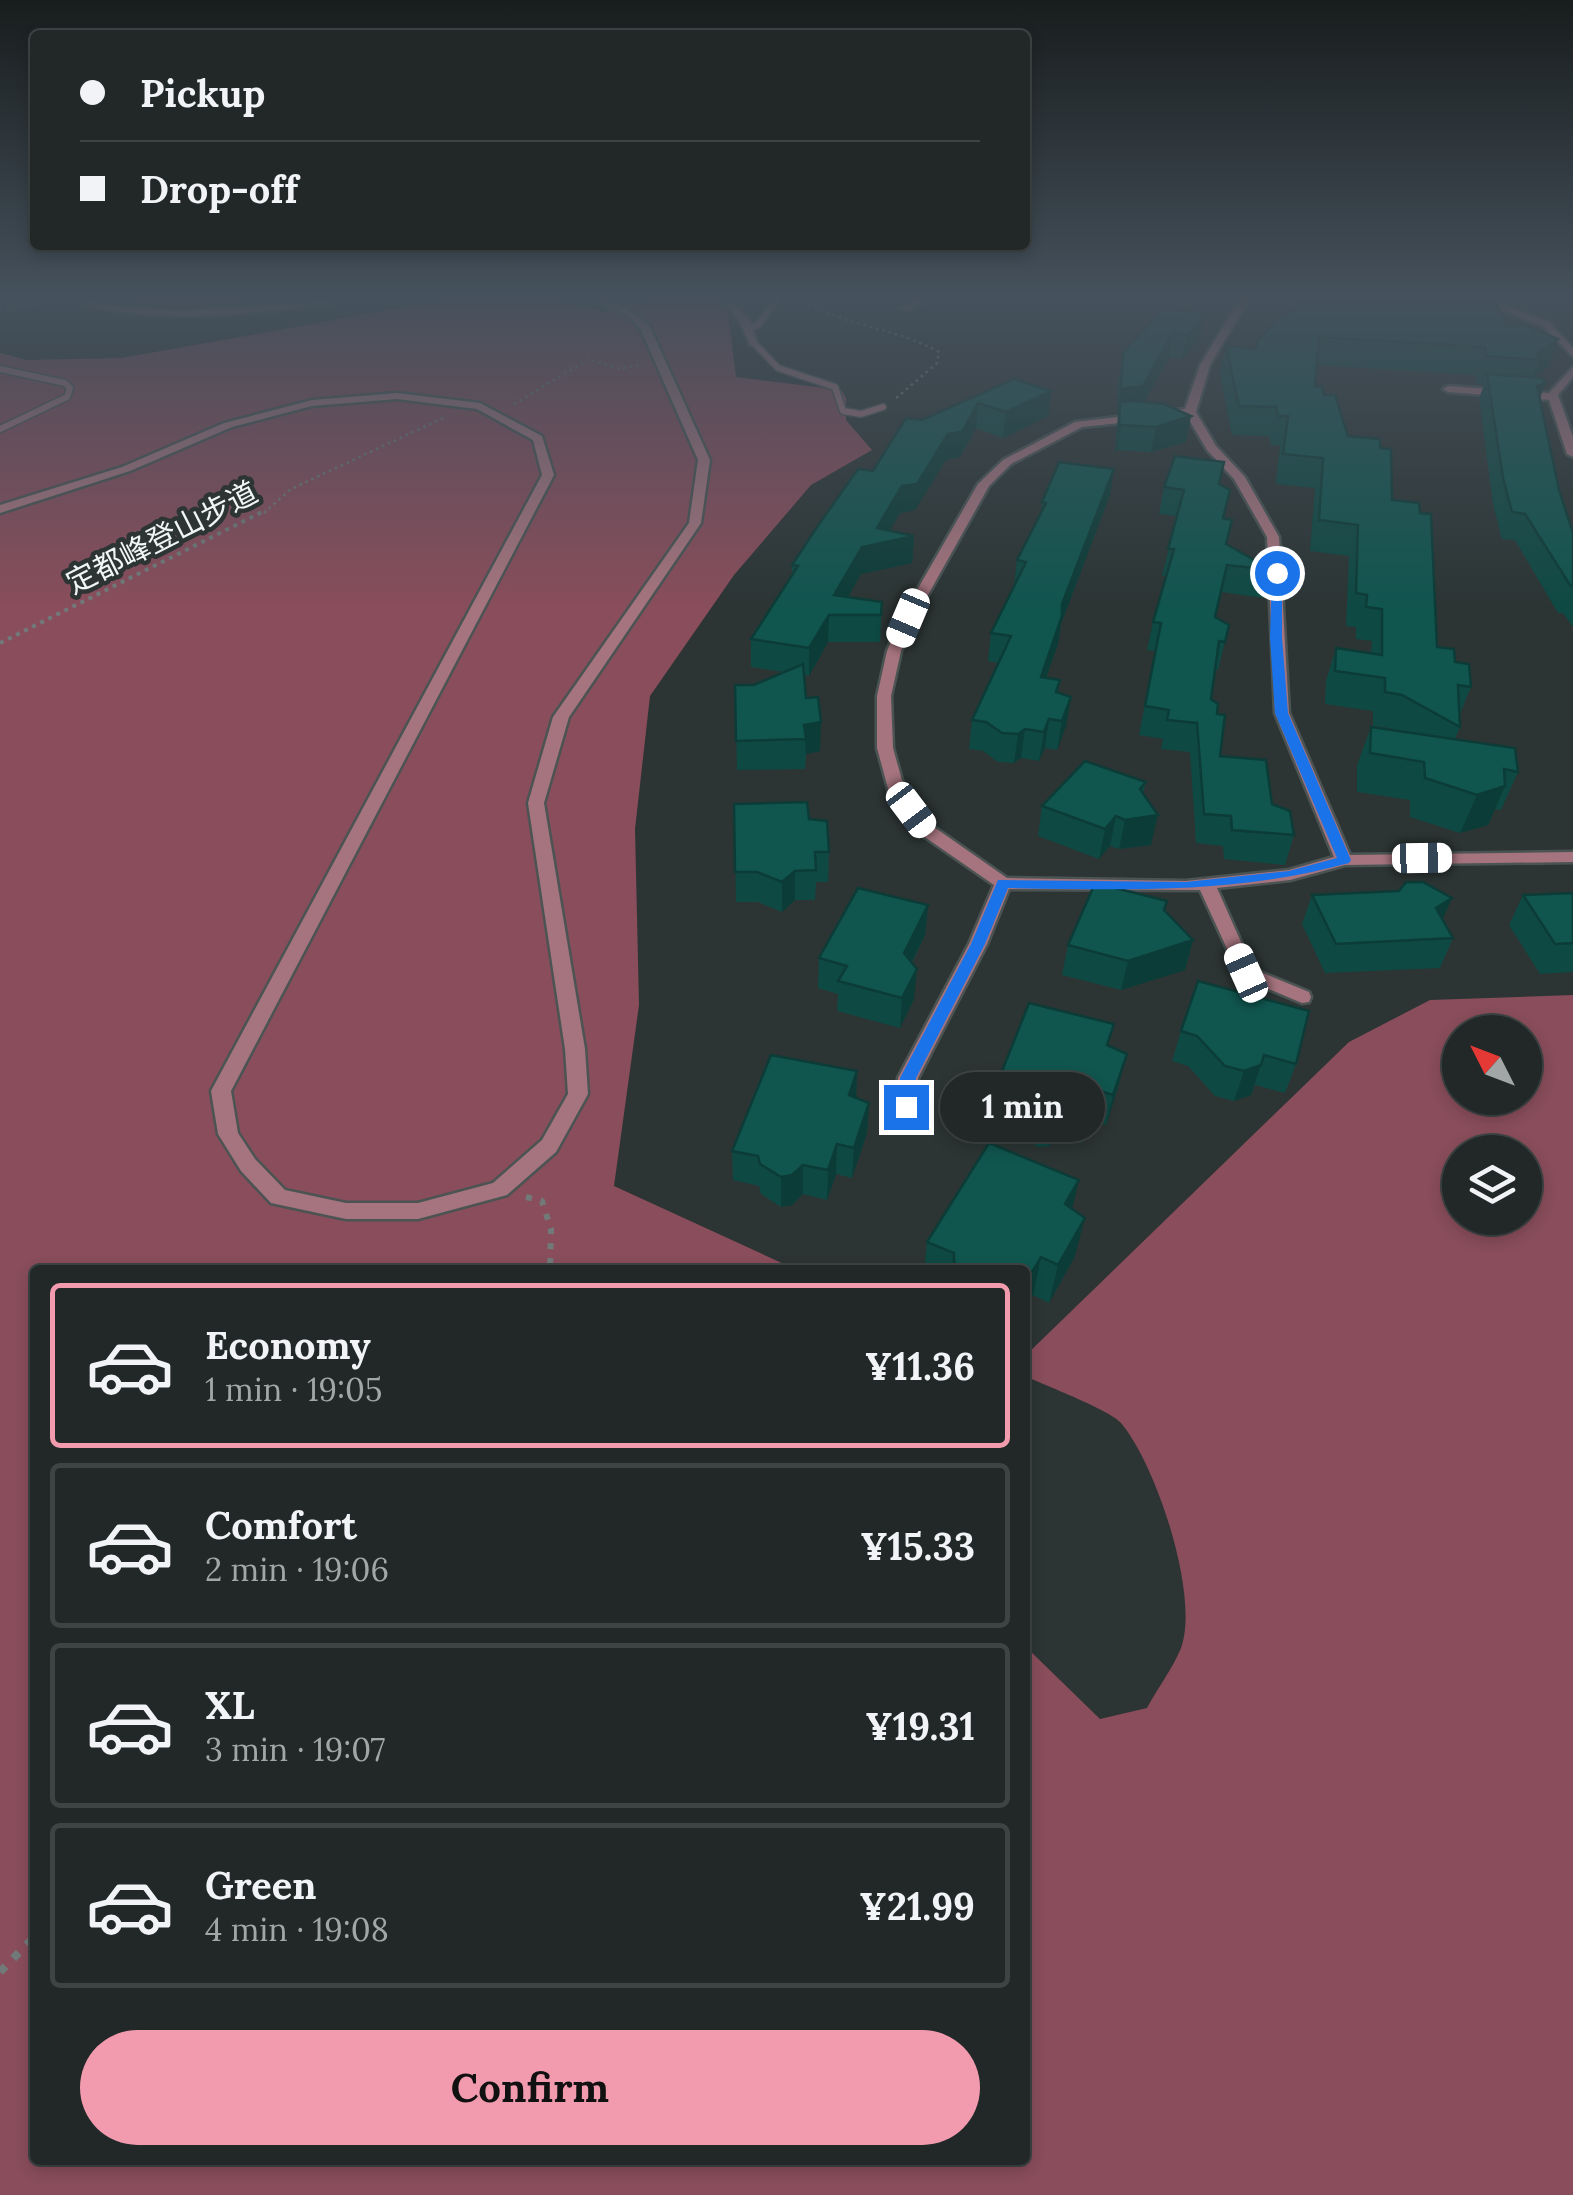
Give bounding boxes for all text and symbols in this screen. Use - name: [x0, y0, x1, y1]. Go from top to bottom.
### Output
- text: Pickup: [140, 69, 265, 117]
- text: Drop-off: [140, 165, 298, 213]
- street label: 定都峰登山步道: [59, 473, 264, 602]
- route start: [1255, 551, 1300, 596]
- car: [882, 585, 934, 651]
- car: [881, 777, 941, 843]
- car: [1392, 842, 1452, 874]
- car: [1220, 939, 1272, 1007]
- north arrow: [1442, 1015, 1542, 1115]
- map controls: [1442, 1015, 1542, 1235]
- callout: 1 min: [941, 1072, 1106, 1142]
- route end: [884, 1085, 929, 1130]
- text: 1 min: [982, 1086, 1063, 1127]
- button: layers: [1442, 1135, 1542, 1235]
- icon: car: [85, 1321, 175, 1411]
- text: Economy: [205, 1321, 371, 1369]
- text: ¥11.36: [865, 1342, 975, 1390]
- text: 1 min · 19:05: [205, 1369, 382, 1410]
- icon: car: [85, 1501, 175, 1591]
- text: Comfort: [205, 1501, 357, 1549]
- text: ¥15.33: [860, 1522, 975, 1570]
- text: 2 min · 19:06: [205, 1549, 389, 1590]
- icon: car: [85, 1681, 175, 1771]
- text: XL: [205, 1681, 255, 1729]
- text: ¥19.31: [865, 1702, 975, 1750]
- text: 3 min · 19:07: [205, 1729, 385, 1770]
- icon: car: [85, 1861, 175, 1951]
- text: Green: [205, 1861, 317, 1909]
- text: ¥21.99: [859, 1882, 975, 1930]
- text: 4 min · 19:08: [205, 1909, 389, 1950]
- button: Confirm: [80, 2030, 980, 2145]

